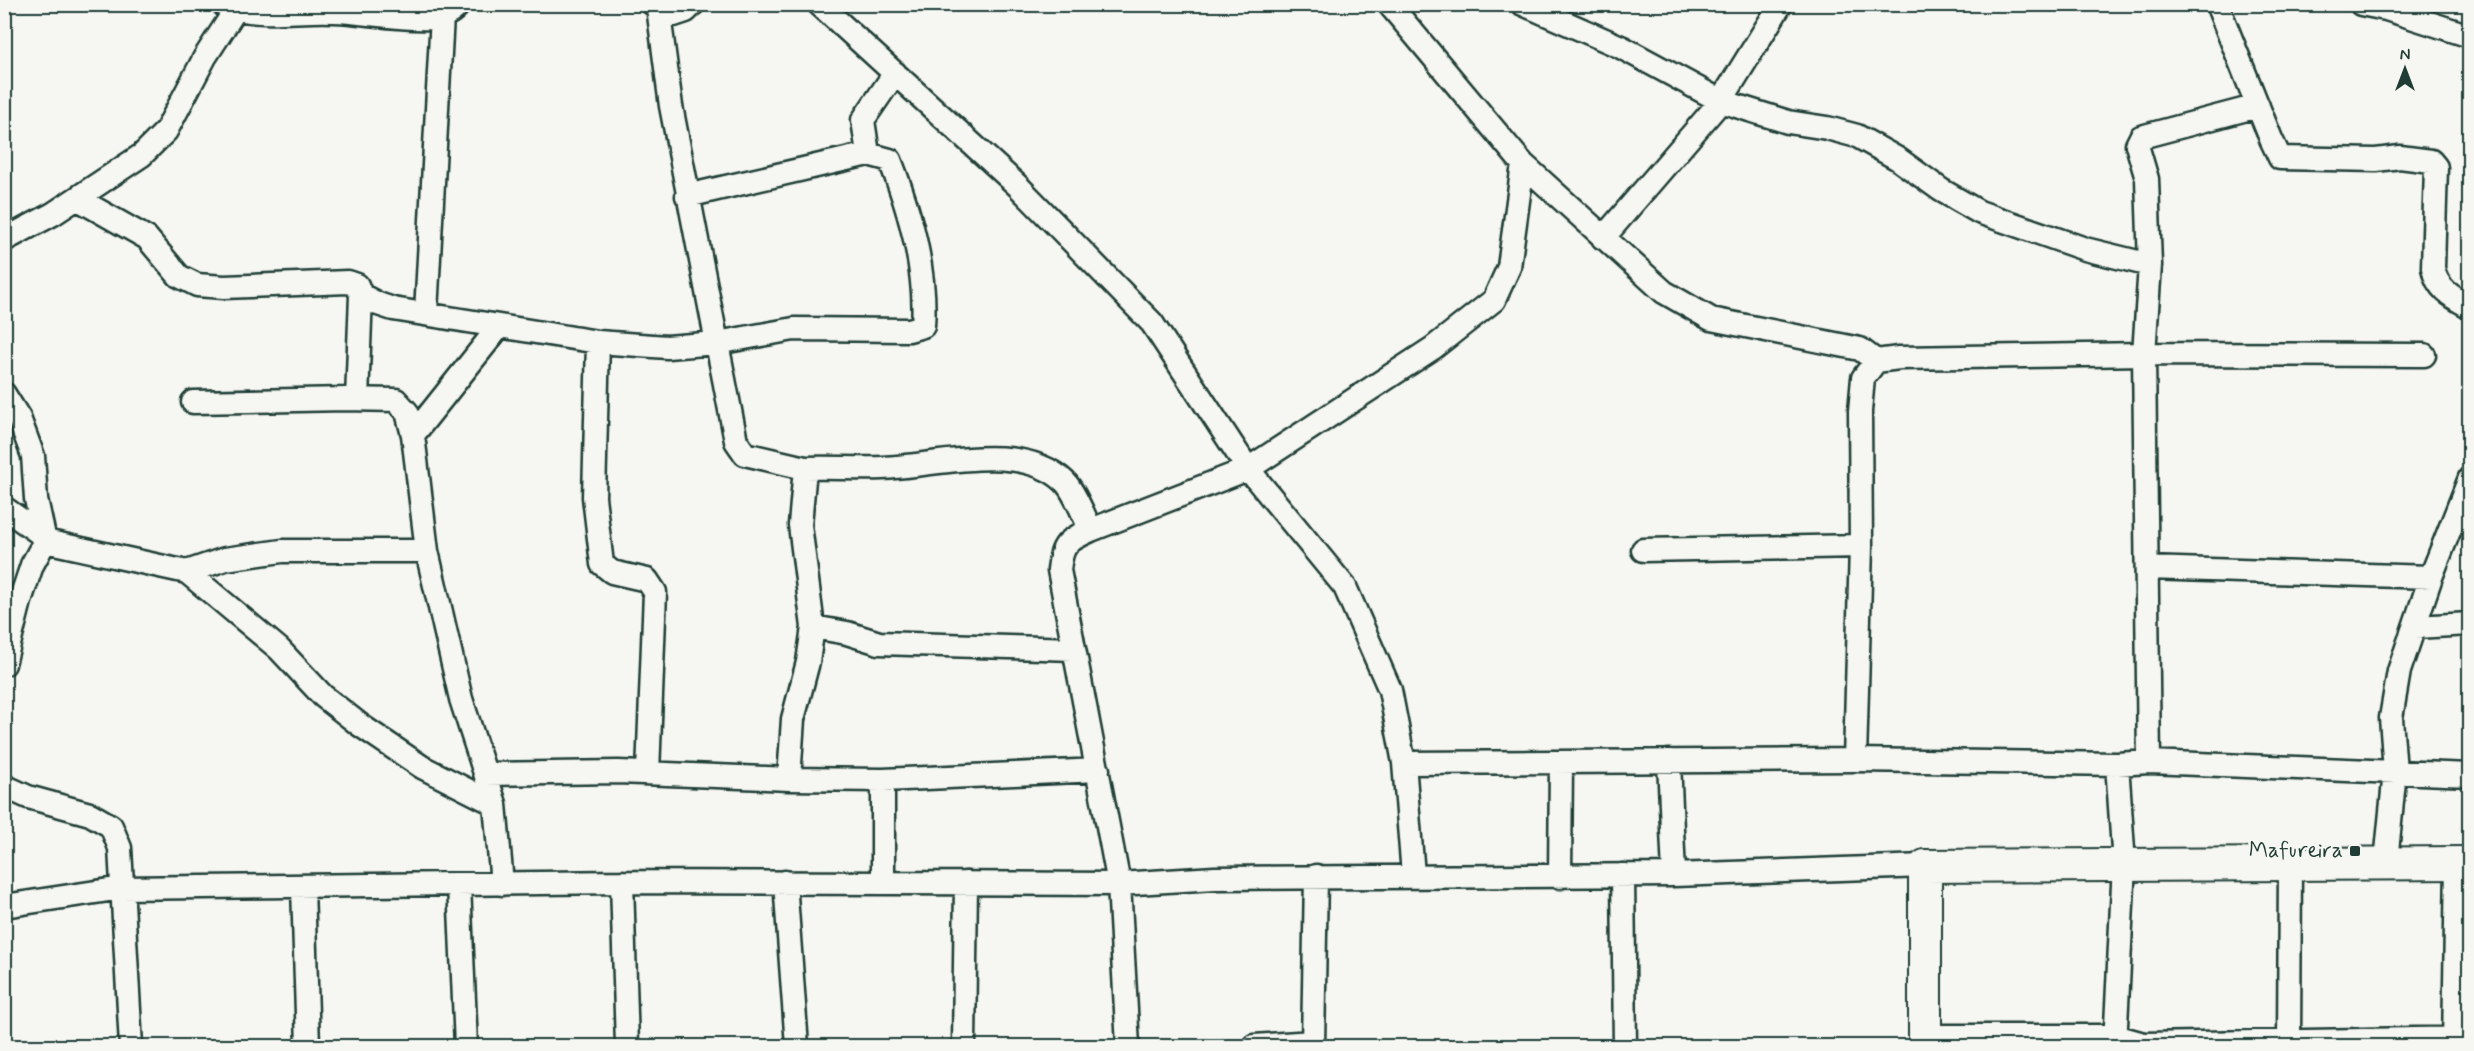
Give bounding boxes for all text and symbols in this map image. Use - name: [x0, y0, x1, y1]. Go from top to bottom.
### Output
- north arrow: [2375, 39, 2435, 99]
- text: N: [2400, 45, 2410, 66]
- place label: Mafureira: [2249, 837, 2343, 865]
- marker: Mafureira: [2348, 844, 2362, 858]

